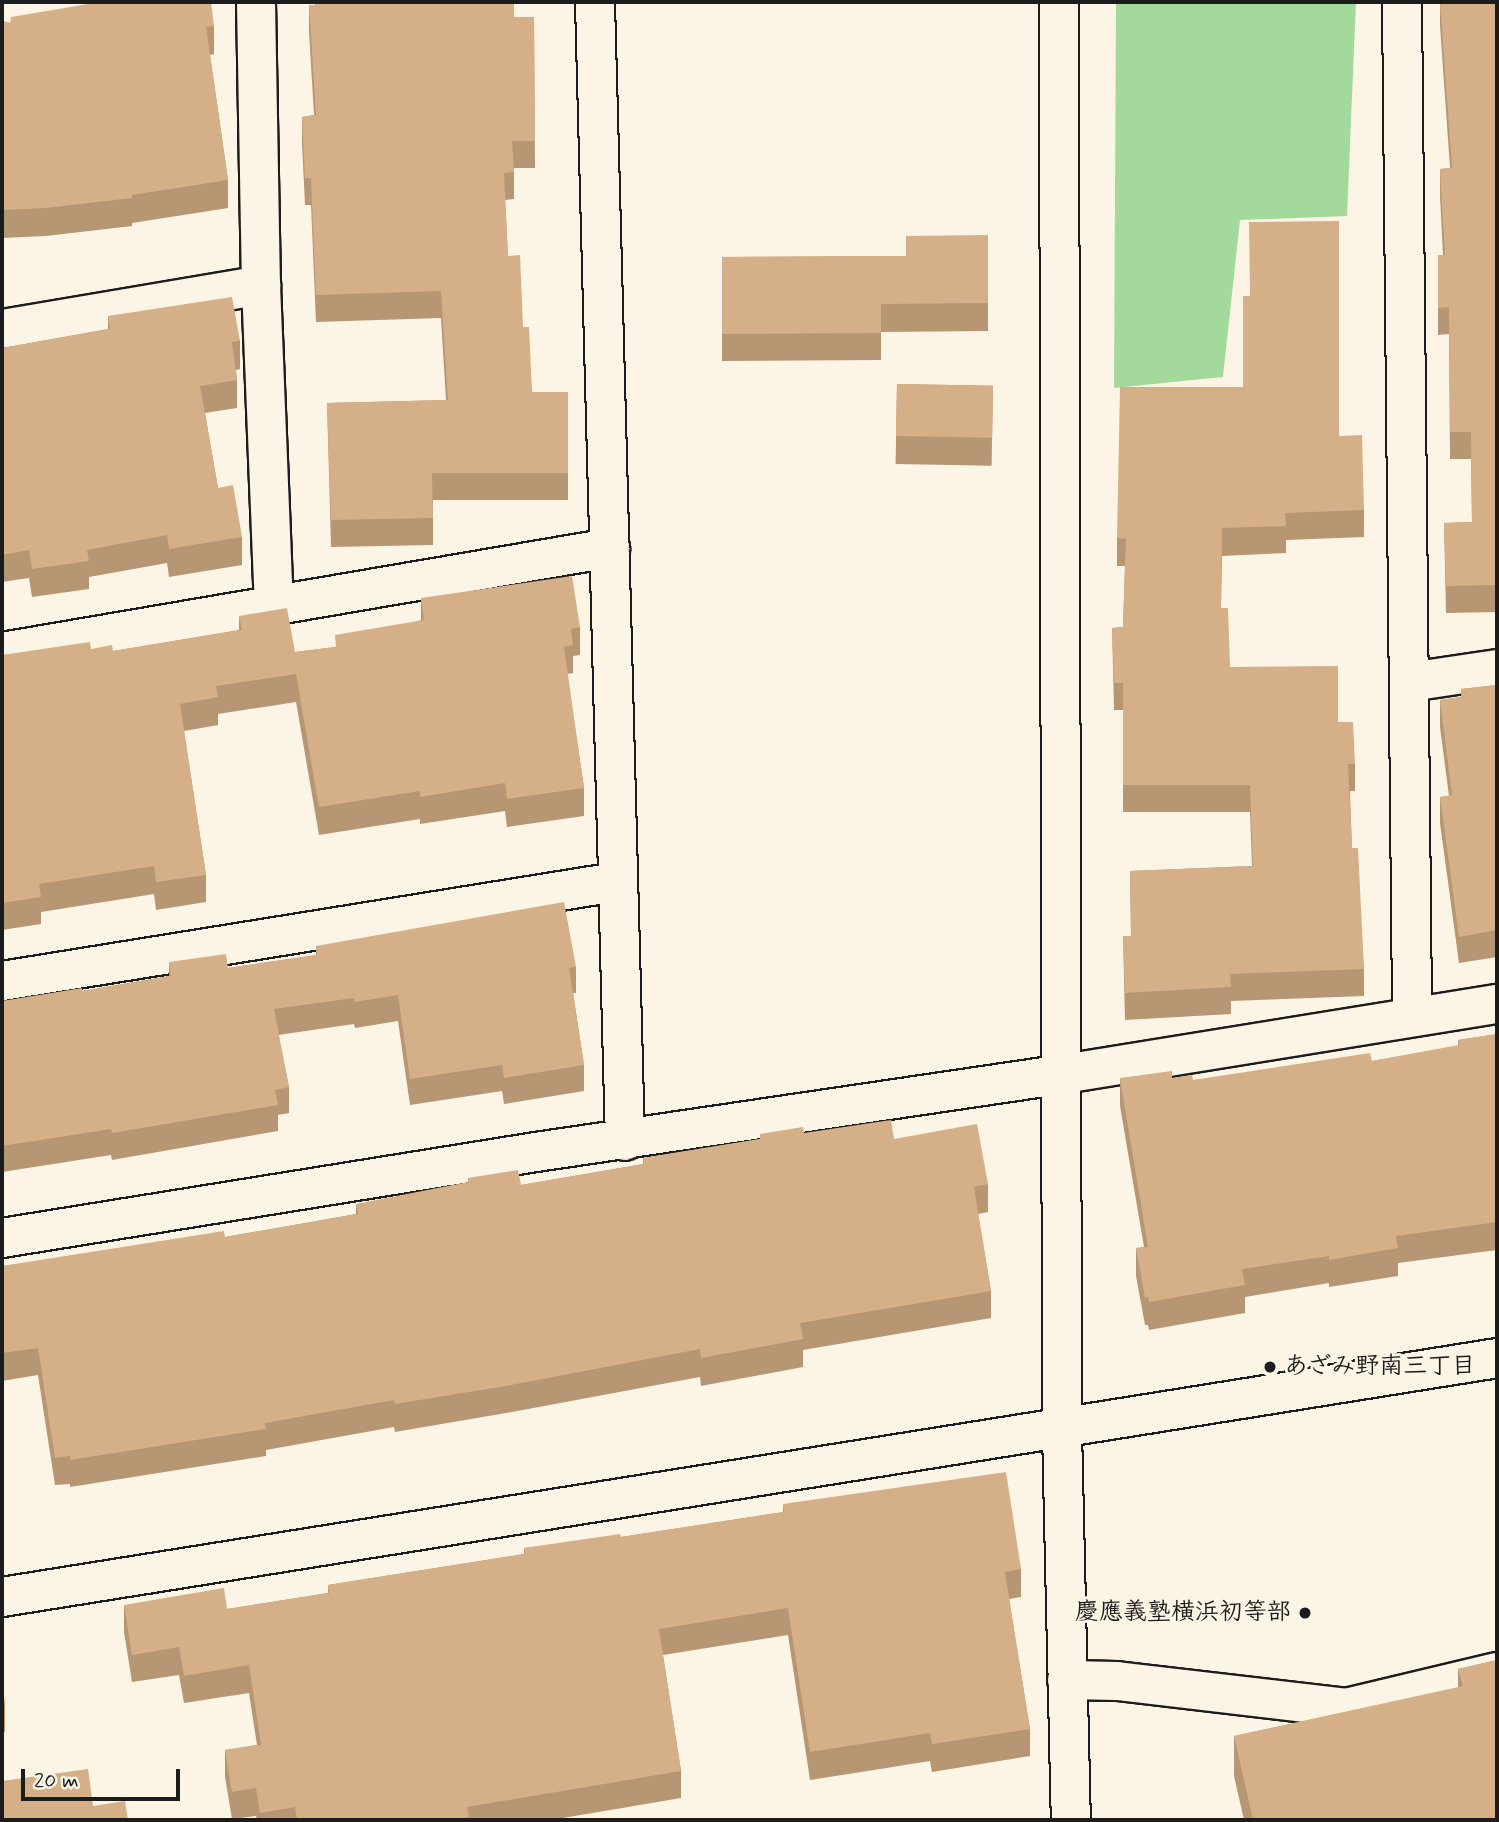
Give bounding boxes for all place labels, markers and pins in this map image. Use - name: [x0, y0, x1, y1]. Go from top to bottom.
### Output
- place label: あざみ野南三丁目: [1284, 1353, 1476, 1381]
- marker: あざみ野南三丁目: [1262, 1359, 1278, 1375]
- place label: 慶應義塾横浜初等部: [1075, 1599, 1291, 1627]
- marker: 慶應義塾横浜初等部: [1297, 1605, 1313, 1621]

